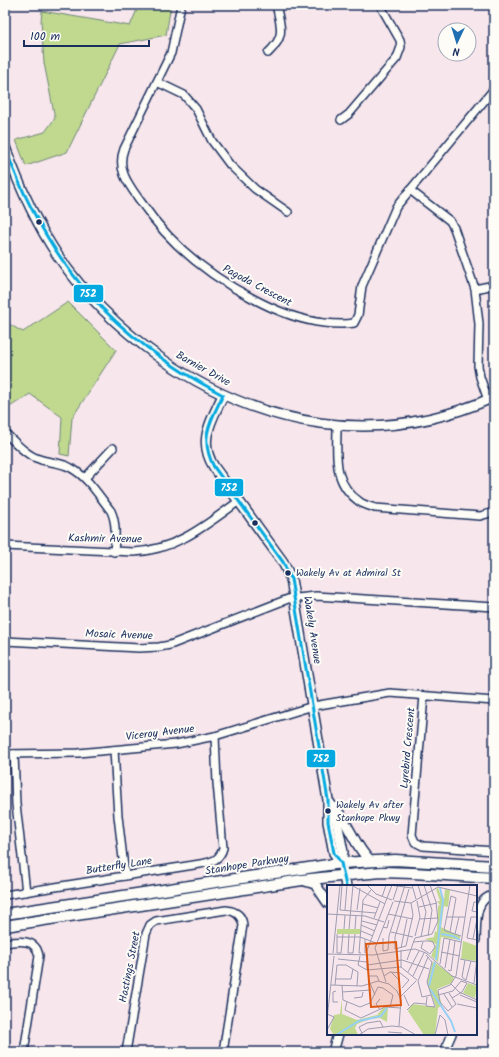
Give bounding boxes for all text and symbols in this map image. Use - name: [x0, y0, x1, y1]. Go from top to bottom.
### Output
- scale bar: [24, 22, 149, 48]
- north arrow: [437, 22, 477, 62]
- text: 100 m: [30, 27, 61, 46]
- text: N: [452, 42, 460, 60]
- unlabelled marker: [34, 217, 44, 227]
- street label: Pagoda Crescent: [219, 260, 296, 312]
- line badge: 752: [73, 284, 104, 303]
- text: 752: [79, 285, 97, 303]
- street label: Barnier Drive: [172, 347, 234, 391]
- line badge: 752: [214, 478, 244, 497]
- text: 752: [220, 479, 238, 497]
- unlabelled marker: [250, 518, 260, 528]
- street label: Kashmir Avenue: [68, 529, 142, 549]
- place label: Wakely Av at Admiral St: [296, 565, 401, 581]
- marker: Wakely Av at Admiral St: [283, 568, 293, 578]
- street label: Wakely Avenue: [298, 595, 326, 665]
- street label: Mosaic Avenue: [85, 625, 153, 645]
- street label: Lyrebird Crescent: [395, 706, 421, 789]
- street label: Viceroy Avenue: [125, 720, 195, 746]
- line badge: 752: [306, 749, 336, 768]
- text: 752: [312, 750, 330, 768]
- place label: Wakely Av after Stanhope Pkwy: [336, 797, 404, 826]
- marker: Wakely Av after Stanhope Pkwy: [323, 806, 333, 816]
- street label: Stanhope Parkway: [204, 849, 291, 880]
- street label: Butterfly Lane: [85, 852, 154, 880]
- inset map: [327, 885, 477, 1035]
- street label: Hastings Street: [114, 929, 146, 1004]

